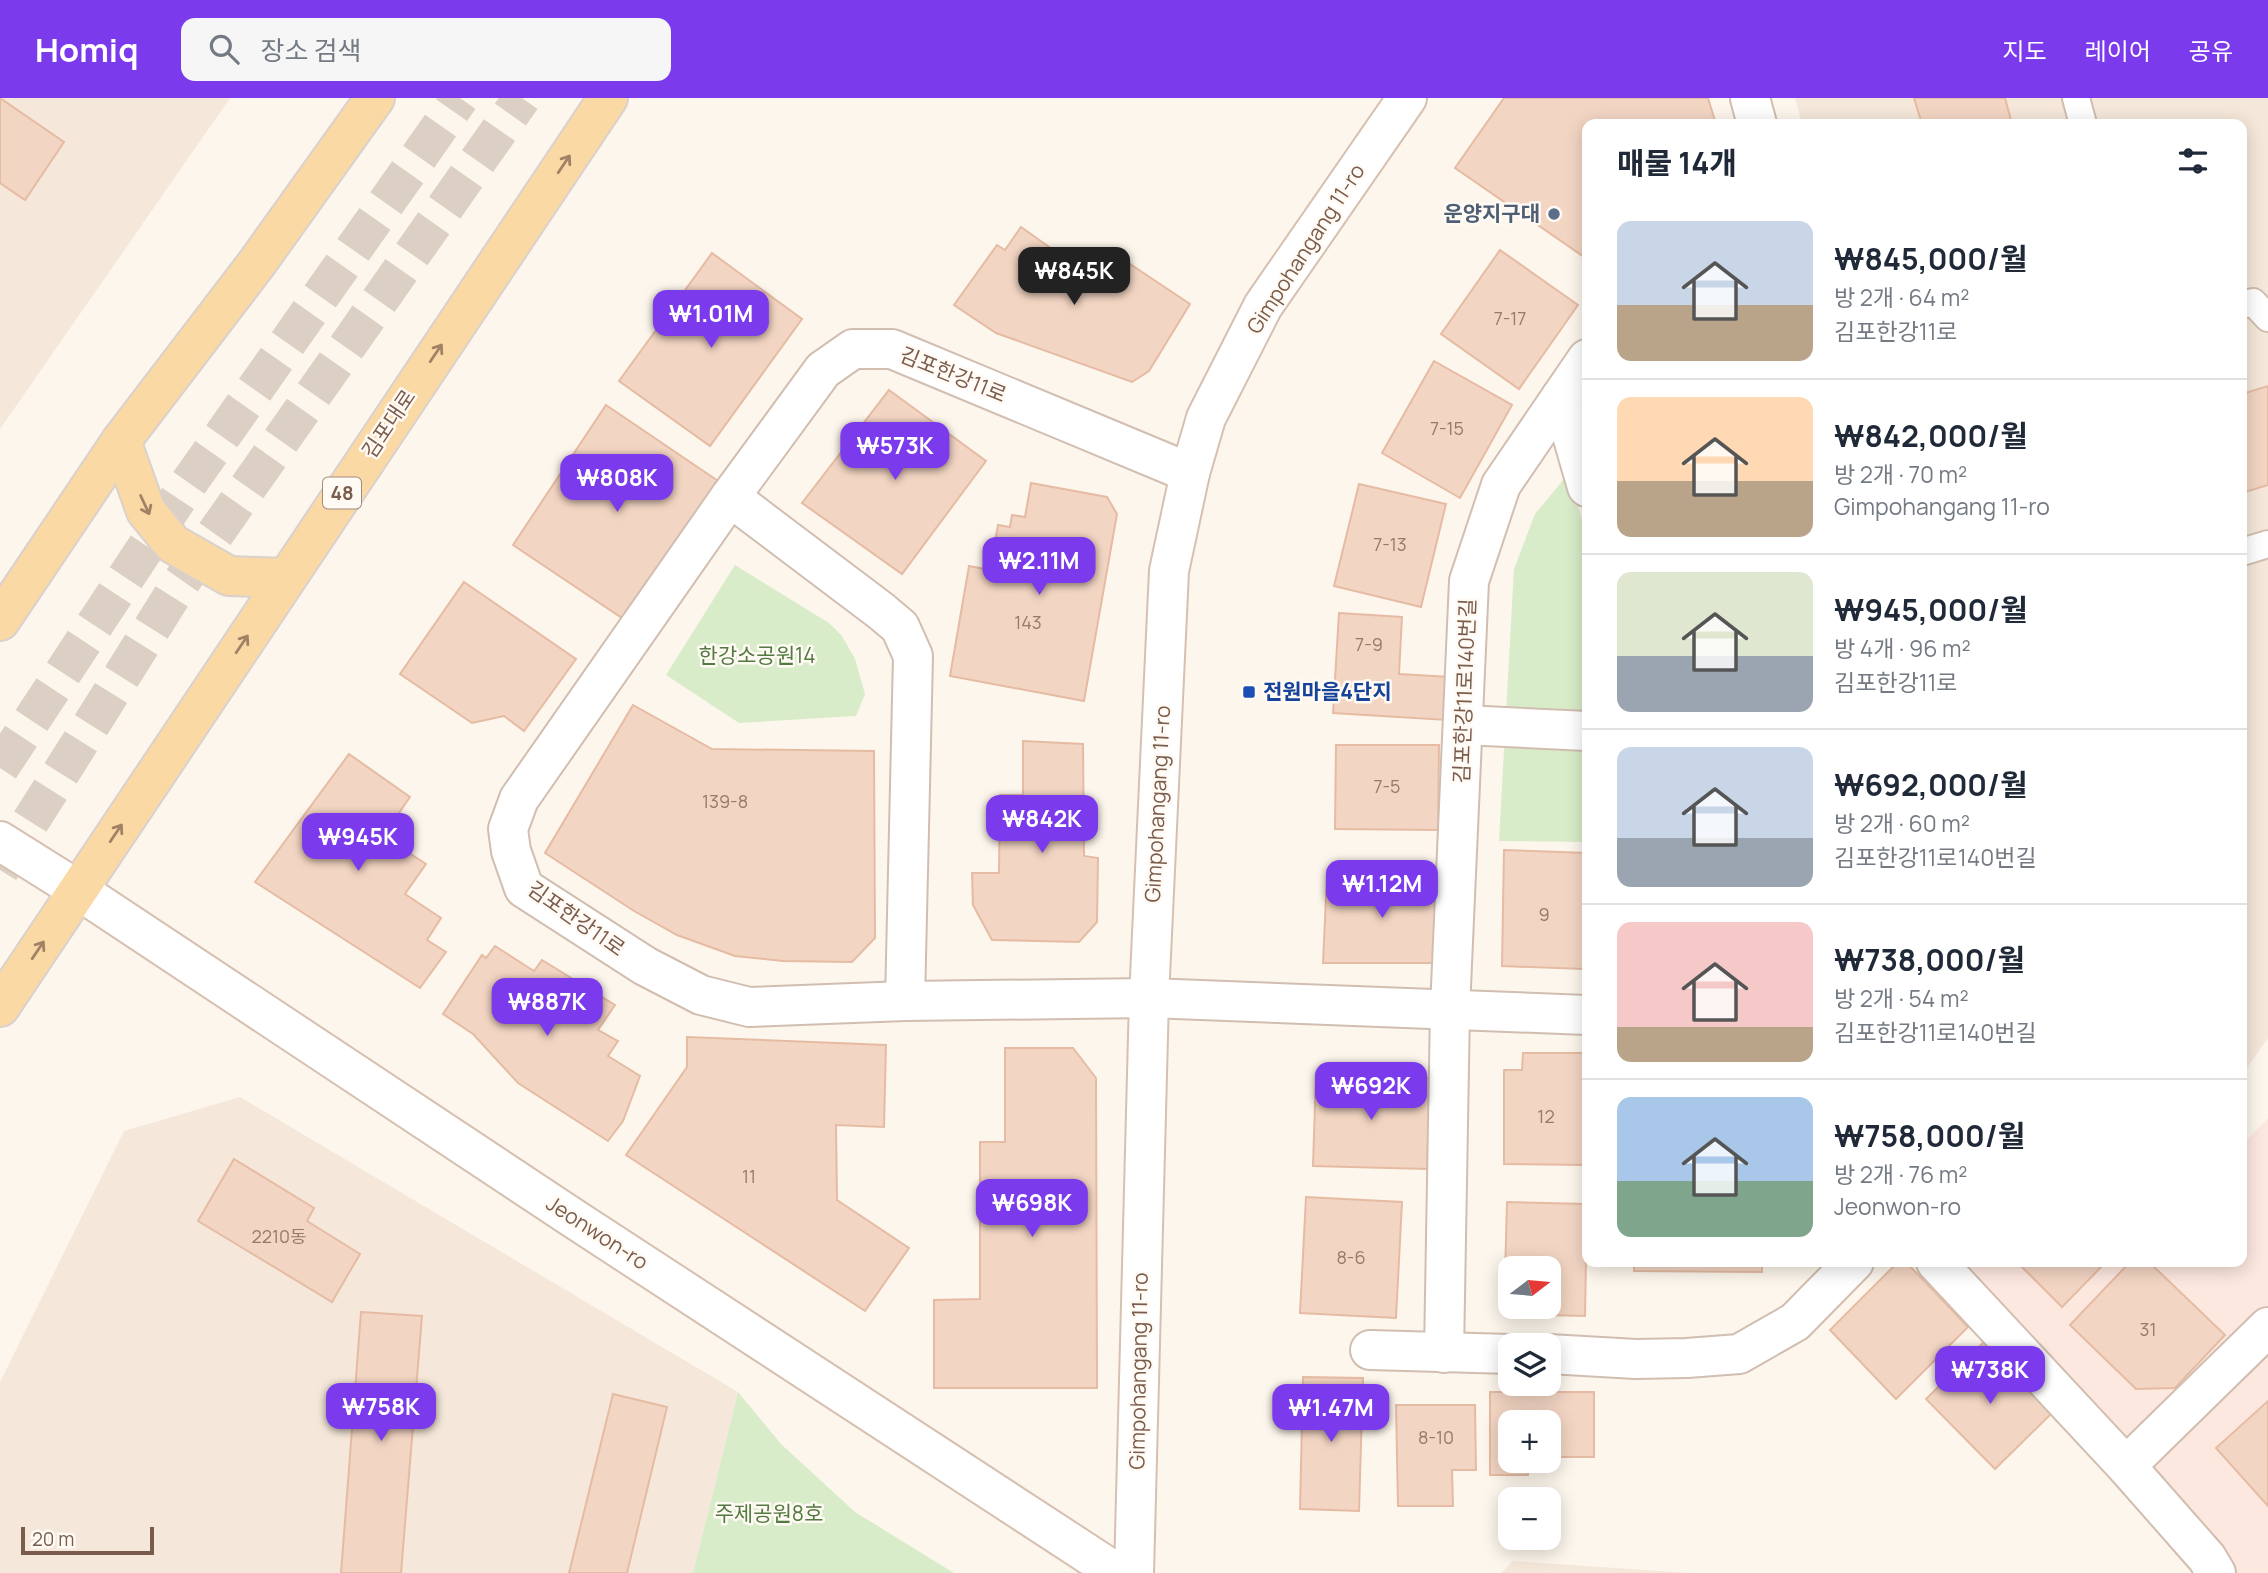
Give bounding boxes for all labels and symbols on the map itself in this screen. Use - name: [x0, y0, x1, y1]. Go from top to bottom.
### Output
- one-way arrow: [556, 155, 571, 174]
- street label: Gimpohangang 11-ro: [1240, 158, 1371, 339]
- place label: 운양지구대: [1443, 199, 1540, 227]
- marker: 운양지구대: [1546, 206, 1562, 222]
- pin: ₩845K: [1025, 248, 1123, 307]
- pin: ₩1.01M: [654, 290, 768, 350]
- house number: 7-17: [1494, 306, 1526, 330]
- street label: 김포한강11로: [896, 340, 1011, 408]
- one-way arrow: [429, 344, 444, 363]
- street label: 김포대로: [355, 384, 421, 463]
- house number: 7-15: [1430, 416, 1464, 440]
- pin: ₩573K: [846, 422, 944, 482]
- pin: ₩808K: [568, 454, 666, 514]
- road number: 48: [323, 478, 361, 508]
- one-way arrow: [139, 494, 152, 515]
- house number: 7-13: [1373, 532, 1407, 556]
- pin: ₩2.11M: [982, 538, 1096, 597]
- street label: 김포한강11로140번길: [1447, 598, 1481, 784]
- house number: 143: [1014, 610, 1042, 634]
- house number: 7-9: [1355, 632, 1383, 656]
- one-way arrow: [235, 635, 249, 654]
- park label: 한강소공원14: [698, 641, 816, 669]
- place label: 전원마을4단지: [1263, 677, 1392, 705]
- marker: 전원마을4단지: [1241, 684, 1257, 700]
- street label: Gimpohangang 11-ro: [1138, 705, 1176, 903]
- house number: 7-5: [1374, 774, 1401, 798]
- house number: 139-8: [702, 789, 748, 813]
- pin: ₩842K: [993, 796, 1091, 855]
- pin: ₩945K: [309, 814, 407, 873]
- one-way arrow: [109, 824, 123, 844]
- pin: ₩1.12M: [1325, 860, 1439, 920]
- street label: 김포한강11로: [522, 874, 631, 962]
- house number: 9: [1538, 902, 1550, 926]
- one-way arrow: [31, 941, 45, 960]
- pin: ₩887K: [498, 978, 596, 1038]
- pin: ₩692K: [1322, 1062, 1420, 1122]
- house number: 12: [1537, 1104, 1555, 1128]
- house number: 11: [742, 1164, 756, 1188]
- pin: ₩698K: [983, 1180, 1081, 1239]
- street label: Jeonwon-ro: [541, 1189, 654, 1276]
- house number: 2210동: [251, 1224, 307, 1248]
- house number: 8-6: [1336, 1245, 1366, 1269]
- north arrow: [1498, 1256, 1561, 1320]
- street label: Gimpohangang 11-ro: [1122, 1272, 1154, 1470]
- house number: 31: [2140, 1317, 2156, 1341]
- pin: ₩738K: [1941, 1346, 2039, 1406]
- pin: ₩758K: [332, 1384, 430, 1443]
- pin: ₩1.47M: [1274, 1384, 1388, 1444]
- house number: 8-10: [1418, 1425, 1454, 1449]
- park label: 주제공원8호: [715, 1499, 823, 1527]
- scale bar: [21, 1524, 154, 1556]

